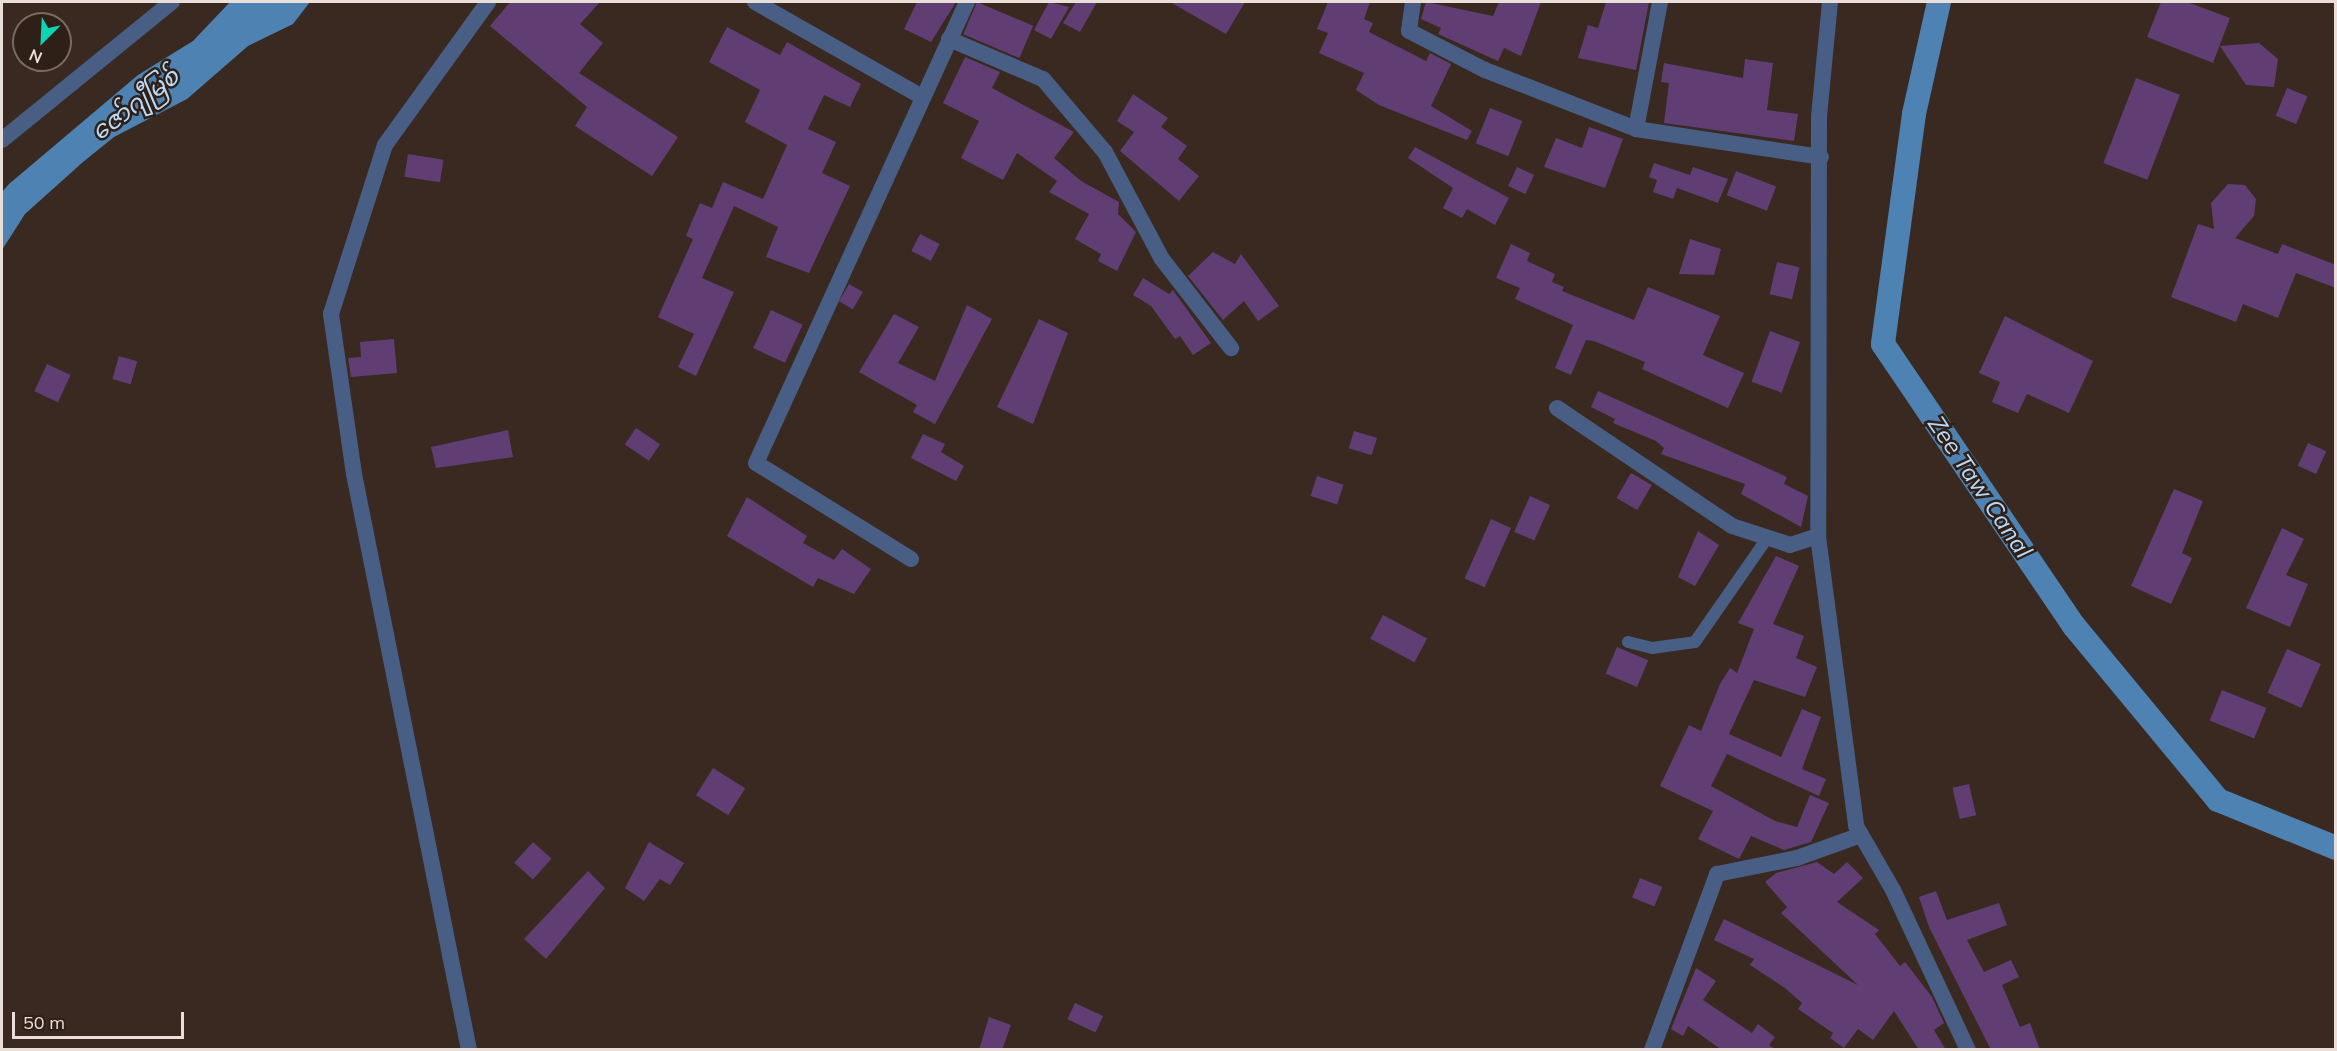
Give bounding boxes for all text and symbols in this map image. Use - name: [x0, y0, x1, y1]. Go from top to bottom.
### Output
- north arrow: [12, 12, 72, 72]
- text: N: [26, 45, 45, 68]
- water label: ဇော်ဂျီမြစ်: [85, 62, 185, 146]
- water label: Zee Taw Canal: [1922, 411, 2038, 563]
- scale bar: [15, 1000, 188, 1038]
- text: 50 m: [23, 1011, 65, 1034]

